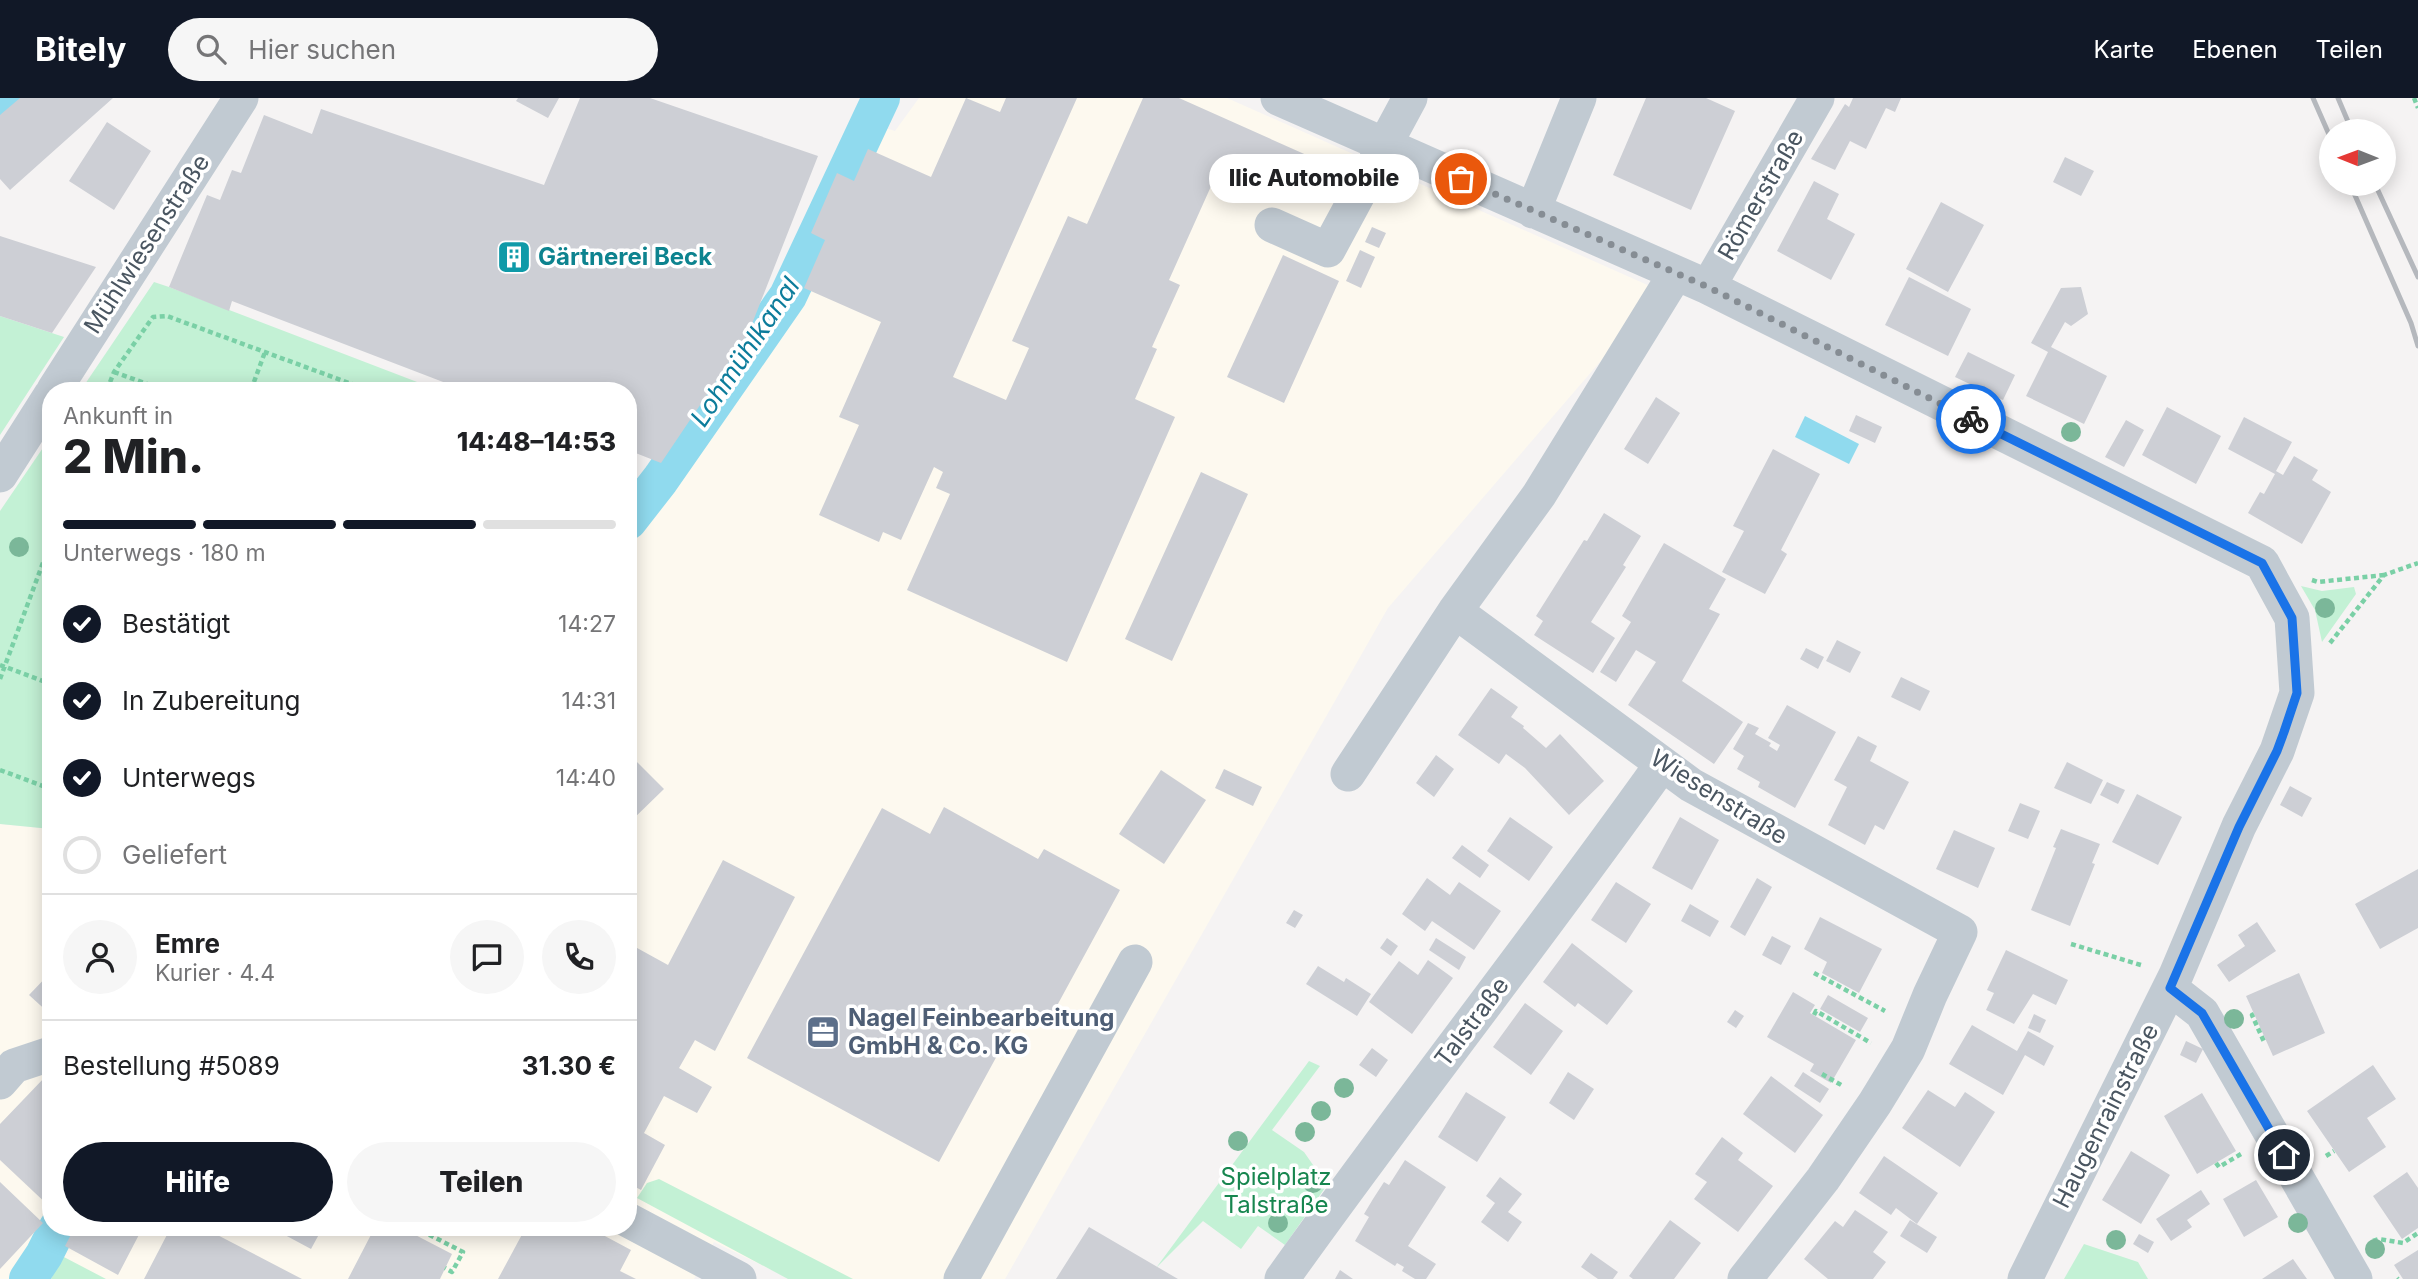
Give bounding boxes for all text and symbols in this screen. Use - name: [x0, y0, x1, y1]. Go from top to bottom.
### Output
- search box: [168, 18, 658, 81]
- text: Bitely: [35, 29, 126, 69]
- icon: search: [192, 30, 230, 68]
- text: Hier suchen: [248, 34, 396, 65]
- text: Karte: [2094, 35, 2154, 64]
- text: Ebenen: [2192, 35, 2278, 64]
- text: Teilen: [2316, 35, 2383, 64]
- north arrow: [2319, 119, 2396, 196]
- map controls: [2319, 119, 2396, 196]
- street label: Römerstraße: [1712, 125, 1809, 265]
- street label: Mühlwiesenstraße: [78, 149, 215, 339]
- pin: [1431, 149, 1491, 209]
- callout: Ilic Automobile: [1209, 154, 1419, 204]
- icon: bag: [1442, 160, 1480, 198]
- text: Ilic Automobile: [1229, 164, 1399, 192]
- building icon: Gärtnerei Beck: [495, 238, 533, 276]
- place label: Gärtnerei Beck: [538, 242, 712, 271]
- water label: Lohmühlkanal: [683, 271, 806, 432]
- courier: [1936, 384, 2006, 454]
- icon: bike: [1952, 400, 1990, 438]
- text: Ankunft in: [63, 402, 173, 430]
- text: 14:48–14:53: [457, 426, 616, 457]
- text: 2 Min.: [63, 428, 204, 484]
- text: Unterwegs · 180 m: [63, 539, 266, 567]
- icon: check: [63, 605, 101, 643]
- text: Bestätigt: [122, 608, 230, 639]
- text: 14:27: [558, 610, 616, 638]
- icon: check: [63, 682, 101, 720]
- text: In Zubereitung: [122, 685, 300, 716]
- text: 14:31: [562, 687, 616, 715]
- street label: Wiesenstraße: [1645, 743, 1793, 850]
- icon: check: [63, 759, 101, 797]
- text: Unterwegs: [122, 762, 256, 793]
- text: 14:40: [556, 764, 616, 792]
- text: Geliefert: [122, 839, 227, 870]
- button: person: [63, 920, 137, 994]
- button: chat: [450, 920, 524, 994]
- button: phone: [542, 920, 616, 994]
- text: Emre: [155, 928, 220, 959]
- text: Kurier · 4.4: [155, 959, 275, 987]
- street label: Talstraße: [1428, 971, 1515, 1072]
- place label: Nagel Feinbearbeitung GmbH & Co. KG: [848, 1003, 1115, 1060]
- office icon: Nagel Feinbearbeitung GmbH & Co. KG: [804, 1013, 842, 1051]
- street label: Haugenrainstraße: [2047, 1019, 2164, 1213]
- text: Bestellung #5089: [63, 1050, 280, 1081]
- text: 31.30 €: [522, 1050, 616, 1081]
- pin: [2254, 1125, 2314, 1185]
- icon: home: [2265, 1136, 2303, 1174]
- button: Hilfe: [63, 1142, 333, 1222]
- button: Teilen: [347, 1142, 616, 1222]
- park label: Spielplatz Talstraße: [1221, 1162, 1331, 1219]

